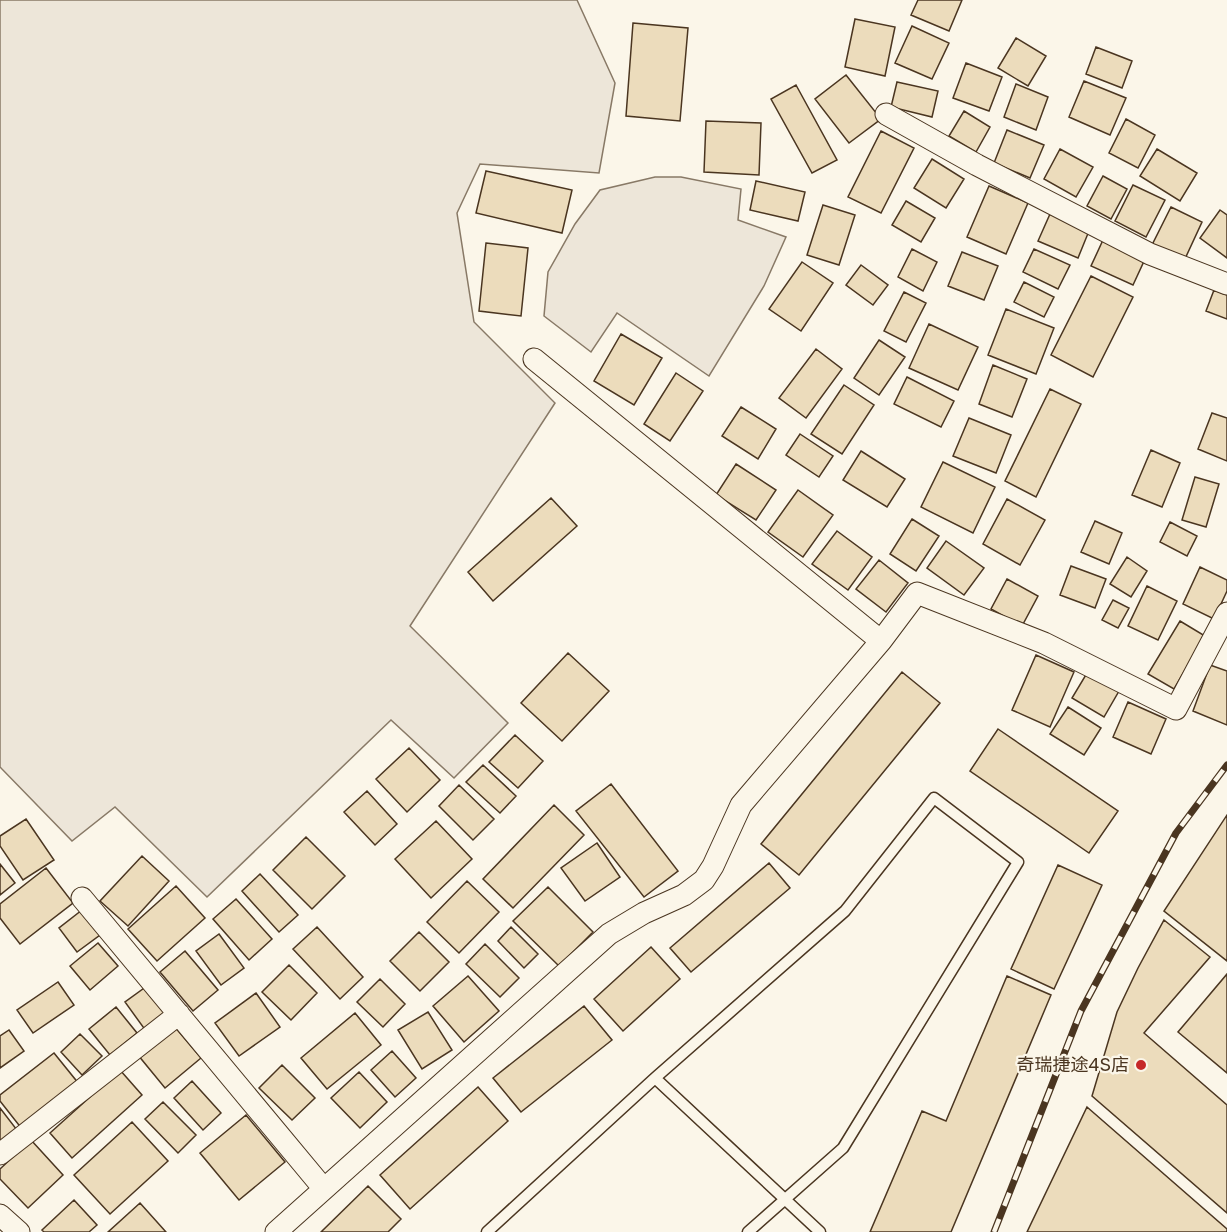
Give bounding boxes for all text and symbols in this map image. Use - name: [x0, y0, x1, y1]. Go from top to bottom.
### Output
- place label: 奇瑞捷途4S店: [1017, 1053, 1129, 1075]
- marker: 奇瑞捷途4S店: [1134, 1058, 1148, 1072]

